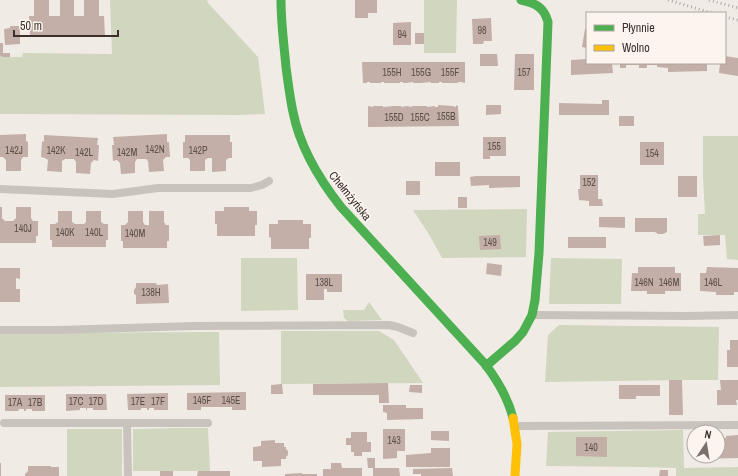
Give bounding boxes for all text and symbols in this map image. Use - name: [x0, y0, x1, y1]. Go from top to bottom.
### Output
- scale bar: [14, 12, 118, 38]
- legend: [586, 12, 726, 64]
- text: 50 m: [20, 18, 42, 34]
- text: Płynnie: [622, 20, 655, 36]
- house number: 98: [477, 24, 487, 37]
- house number: 94: [397, 28, 407, 41]
- text: Wolno: [622, 40, 650, 56]
- house number: 155H: [382, 66, 402, 79]
- house number: 155G: [411, 66, 431, 79]
- house number: 155F: [441, 66, 459, 79]
- house number: 157: [517, 66, 531, 79]
- house number: 155B: [436, 110, 456, 123]
- house number: 155D: [384, 111, 404, 124]
- house number: 155C: [410, 111, 430, 124]
- house number: 155: [487, 140, 501, 153]
- house number: 142N: [145, 143, 165, 156]
- house number: 142J: [5, 144, 23, 157]
- house number: 142K: [46, 144, 66, 157]
- house number: 142P: [188, 144, 208, 157]
- house number: 142L: [75, 146, 94, 159]
- house number: 142M: [117, 146, 137, 159]
- house number: 154: [645, 147, 659, 160]
- street label: Chełmżyńska: [325, 168, 375, 224]
- house number: 152: [582, 176, 596, 189]
- house number: 140J: [14, 222, 32, 235]
- house number: 140K: [55, 226, 75, 239]
- house number: 140L: [85, 226, 104, 239]
- house number: 140M: [125, 227, 145, 240]
- house number: 149: [483, 236, 497, 249]
- house number: 138L: [315, 276, 334, 289]
- house number: 146N: [634, 276, 654, 289]
- house number: 146M: [659, 276, 679, 289]
- house number: 146L: [704, 276, 723, 289]
- house number: 138H: [141, 286, 161, 299]
- house number: 145F: [193, 394, 211, 407]
- house number: 145E: [221, 394, 241, 407]
- house number: 17C: [68, 395, 84, 408]
- house number: 17D: [88, 395, 104, 408]
- house number: 17E: [131, 395, 145, 408]
- house number: 17F: [151, 395, 165, 408]
- house number: 17A: [8, 396, 23, 409]
- house number: 17B: [28, 396, 43, 409]
- north arrow: [686, 424, 726, 464]
- text: N: [703, 427, 713, 442]
- house number: 143: [387, 434, 401, 447]
- house number: 140: [584, 441, 598, 454]

